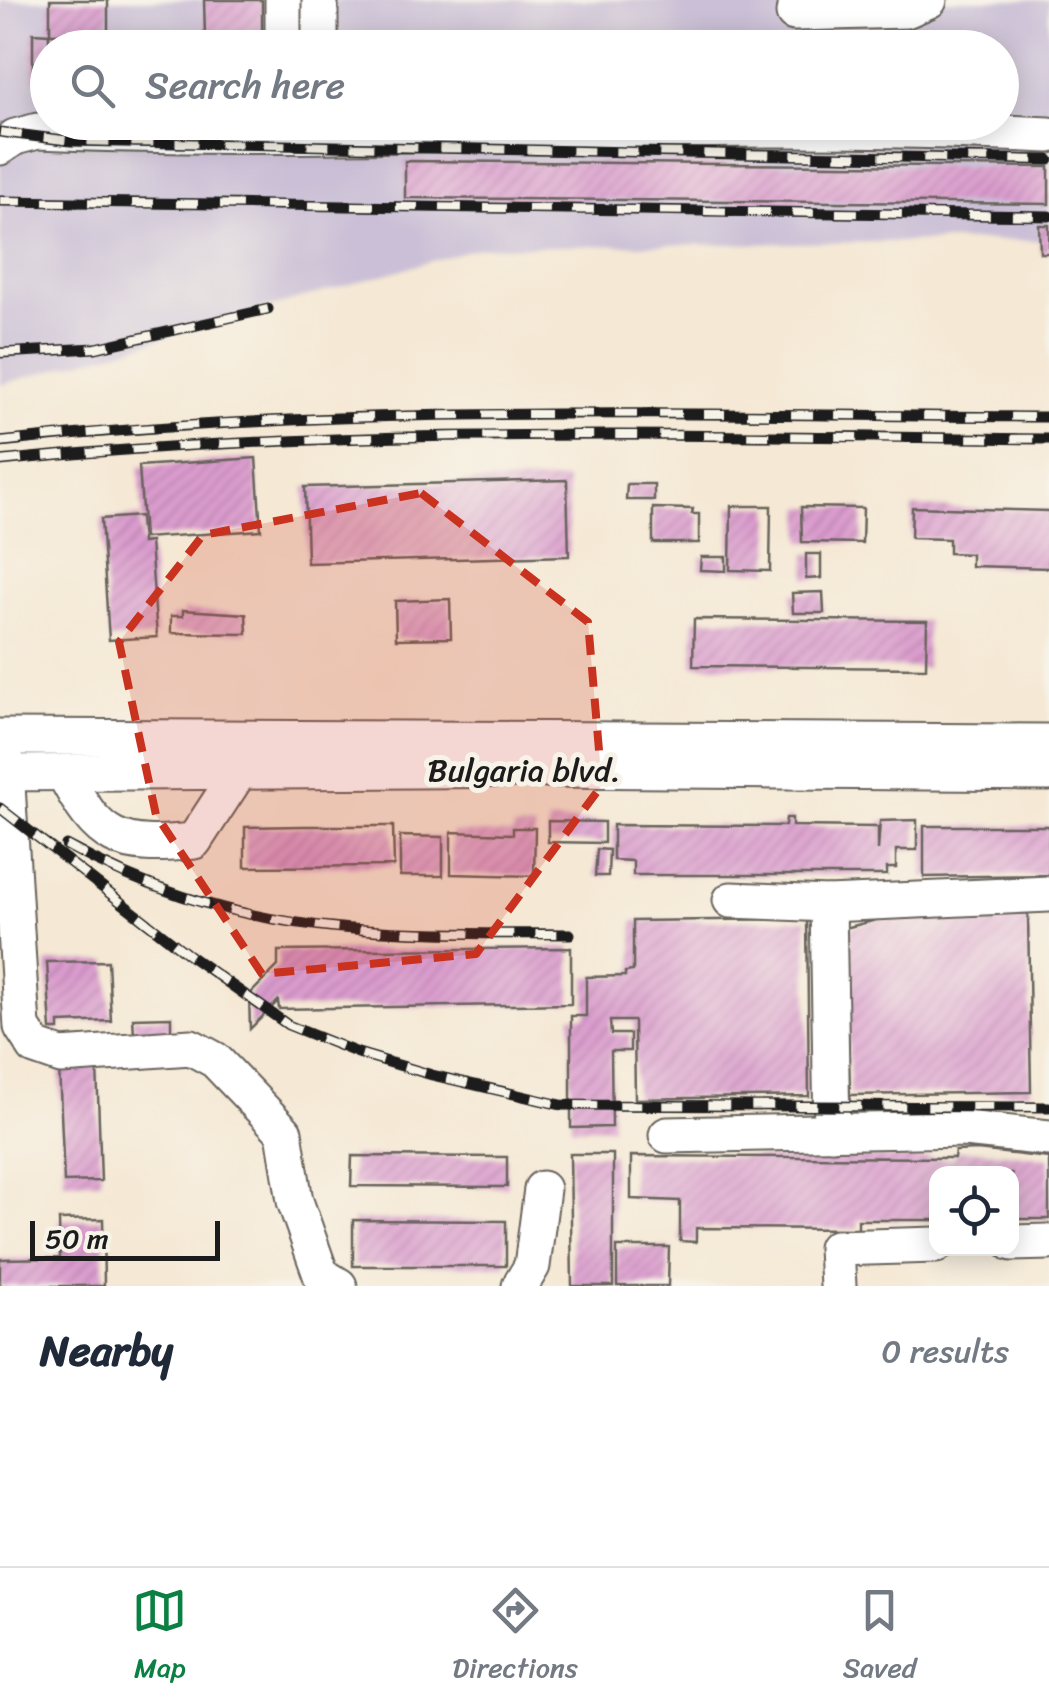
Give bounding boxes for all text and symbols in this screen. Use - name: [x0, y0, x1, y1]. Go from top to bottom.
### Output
- search box: [30, 30, 1019, 140]
- text: Search here: [145, 52, 345, 119]
- icon: search: [65, 58, 120, 113]
- street label: Bulgaria blvd.: [427, 742, 621, 799]
- map controls: [929, 1166, 1019, 1256]
- button: locate: [929, 1166, 1019, 1256]
- text: 50 m: [45, 1214, 109, 1263]
- scale bar: [30, 1216, 220, 1260]
- text: Nearby: [40, 1314, 173, 1388]
- text: 0 results: [881, 1323, 1009, 1380]
- tab: Map: [132, 1583, 187, 1692]
- tab: Directions: [452, 1583, 578, 1692]
- tab: Saved: [843, 1583, 917, 1692]

